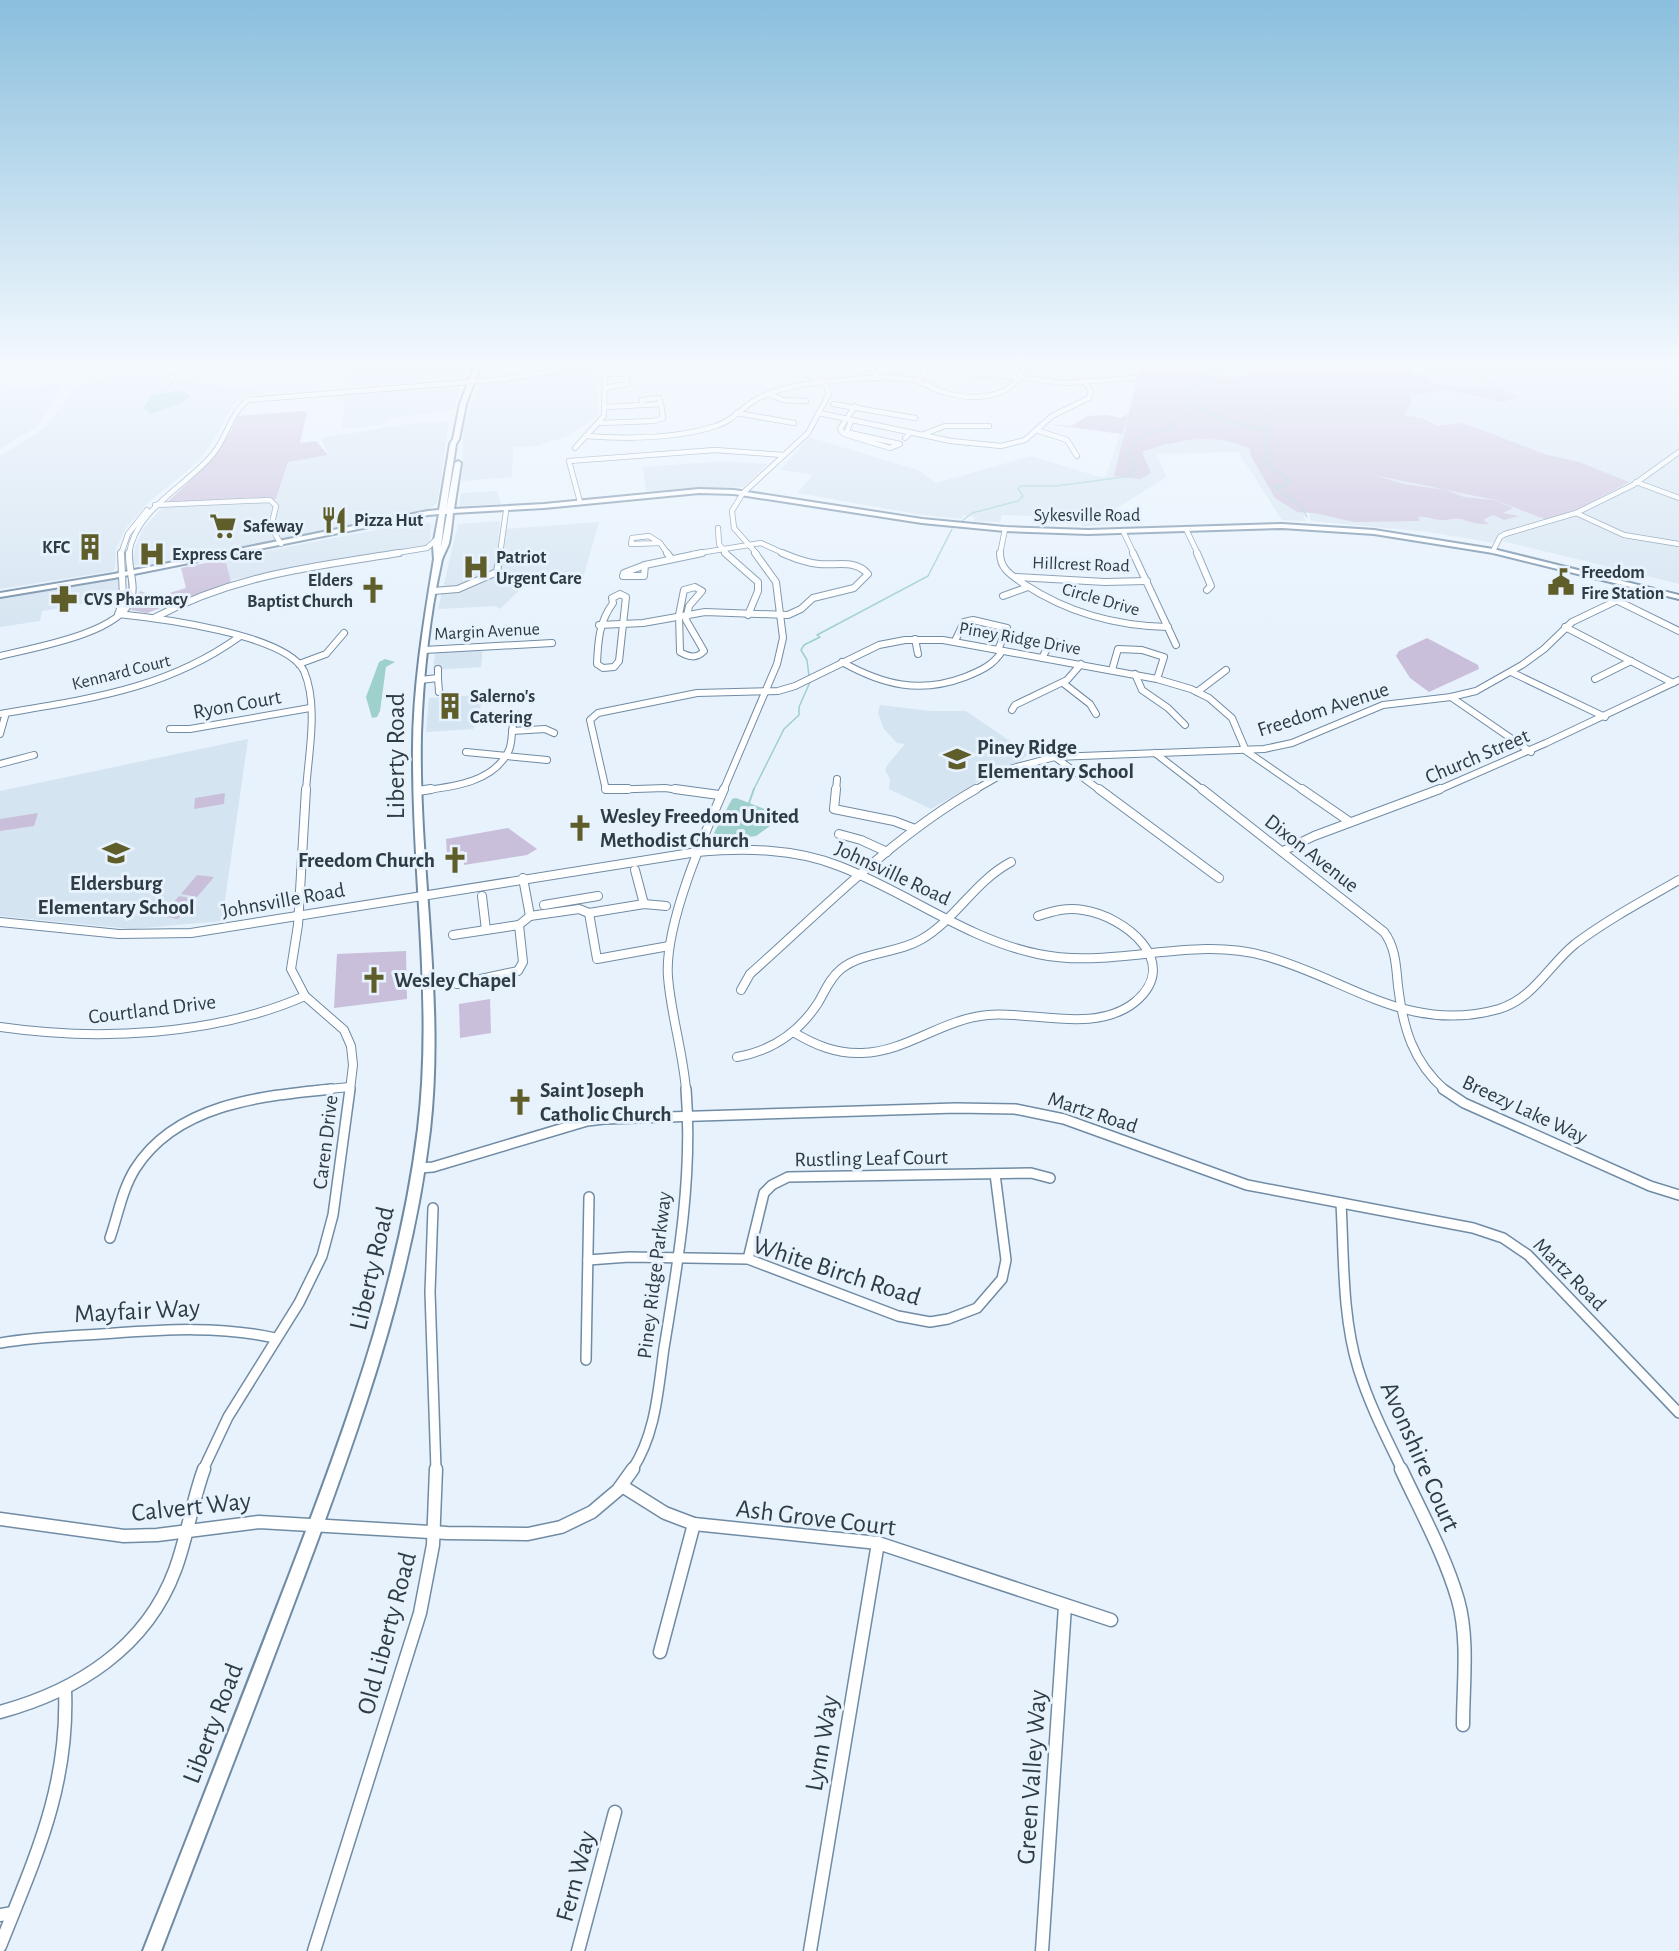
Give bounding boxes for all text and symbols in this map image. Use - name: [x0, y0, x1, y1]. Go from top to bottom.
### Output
- restaurant icon: Pizza Hut: [319, 505, 349, 535]
- street label: Sykesville Road: [1034, 507, 1140, 525]
- supermarket icon: Safeway: [208, 511, 238, 541]
- place label: Pizza Hut: [354, 512, 423, 530]
- place label: Safeway: [243, 518, 304, 536]
- building icon: KFC: [75, 532, 105, 562]
- place label: KFC: [42, 539, 71, 557]
- hospital icon: Express Care: [137, 539, 167, 569]
- place label: Express Care: [172, 546, 263, 564]
- place label: Patriot Urgent Care: [496, 549, 582, 588]
- hospital icon: Patriot Urgent Care: [461, 552, 491, 582]
- street label: Hillcrest Road: [1032, 554, 1130, 576]
- place label: Freedom Fire Station: [1581, 564, 1664, 603]
- public building icon: Freedom Fire Station: [1546, 567, 1576, 597]
- place label: Elders Baptist Church: [247, 572, 353, 611]
- church icon: Elders Baptist Church: [358, 575, 388, 605]
- street label: Circle Drive: [1060, 580, 1141, 620]
- pharmacy icon: CVS Pharmacy: [49, 584, 79, 614]
- place label: CVS Pharmacy: [84, 591, 189, 609]
- street label: Piney Ridge Drive: [958, 619, 1082, 659]
- street label: Margin Avenue: [434, 620, 540, 644]
- street label: Kennard Court: [70, 652, 173, 694]
- street label: Freedom Avenue: [1255, 678, 1392, 741]
- street label: Ryon Court: [191, 686, 283, 723]
- place label: Salerno's Catering: [470, 688, 535, 727]
- building icon: Salerno's Catering: [435, 691, 465, 721]
- street label: Liberty Road: [383, 693, 409, 819]
- street label: Church Street: [1422, 725, 1533, 788]
- place label: Piney Ridge Elementary School: [977, 737, 1134, 782]
- school or university icon: Piney Ridge Elementary School: [942, 744, 972, 774]
- place label: Wesley Freedom United Methodist Church: [600, 806, 799, 851]
- street label: Dixon Avenue: [1261, 810, 1363, 896]
- church icon: Wesley Freedom United Methodist Church: [565, 813, 595, 843]
- school or university icon: Eldersburg Elementary School: [101, 838, 131, 868]
- street label: Johnsville Road: [832, 838, 954, 909]
- church icon: Freedom Church: [440, 845, 470, 875]
- place label: Freedom Church: [298, 850, 435, 871]
- place label: Eldersburg Elementary School: [38, 873, 194, 918]
- street label: Johnsville Road: [220, 879, 347, 922]
- church icon: Wesley Chapel: [359, 965, 389, 995]
- place label: Wesley Chapel: [394, 970, 516, 991]
- street label: Courtland Drive: [87, 991, 217, 1028]
- street label: Breezy Lake Way: [1459, 1071, 1590, 1148]
- place label: Saint Joseph Catholic Church: [540, 1080, 671, 1125]
- church icon: Saint Joseph Catholic Church: [505, 1087, 535, 1117]
- street label: Martz Road: [1045, 1088, 1141, 1137]
- street label: Caren Drive: [309, 1094, 342, 1190]
- street label: Rustling Leaf Court: [794, 1147, 948, 1170]
- street label: Piney Ridge Parkway: [634, 1190, 675, 1360]
- street label: Liberty Road: [345, 1204, 399, 1333]
- street label: White Birch Road: [749, 1232, 924, 1310]
- street label: Martz Road: [1529, 1234, 1610, 1315]
- street label: Mayfair Way: [73, 1295, 201, 1327]
- street label: Avonshire Court: [1376, 1378, 1465, 1535]
- street label: Calvert Way: [130, 1488, 252, 1526]
- street label: Ash Grove Court: [735, 1495, 897, 1541]
- street label: Old Liberty Road: [353, 1549, 421, 1717]
- street label: Liberty Road: [178, 1660, 248, 1787]
- street label: Green Valley Way: [1013, 1689, 1051, 1865]
- street label: Lynn Way: [801, 1693, 843, 1793]
- street label: Fern Way: [551, 1828, 601, 1925]

